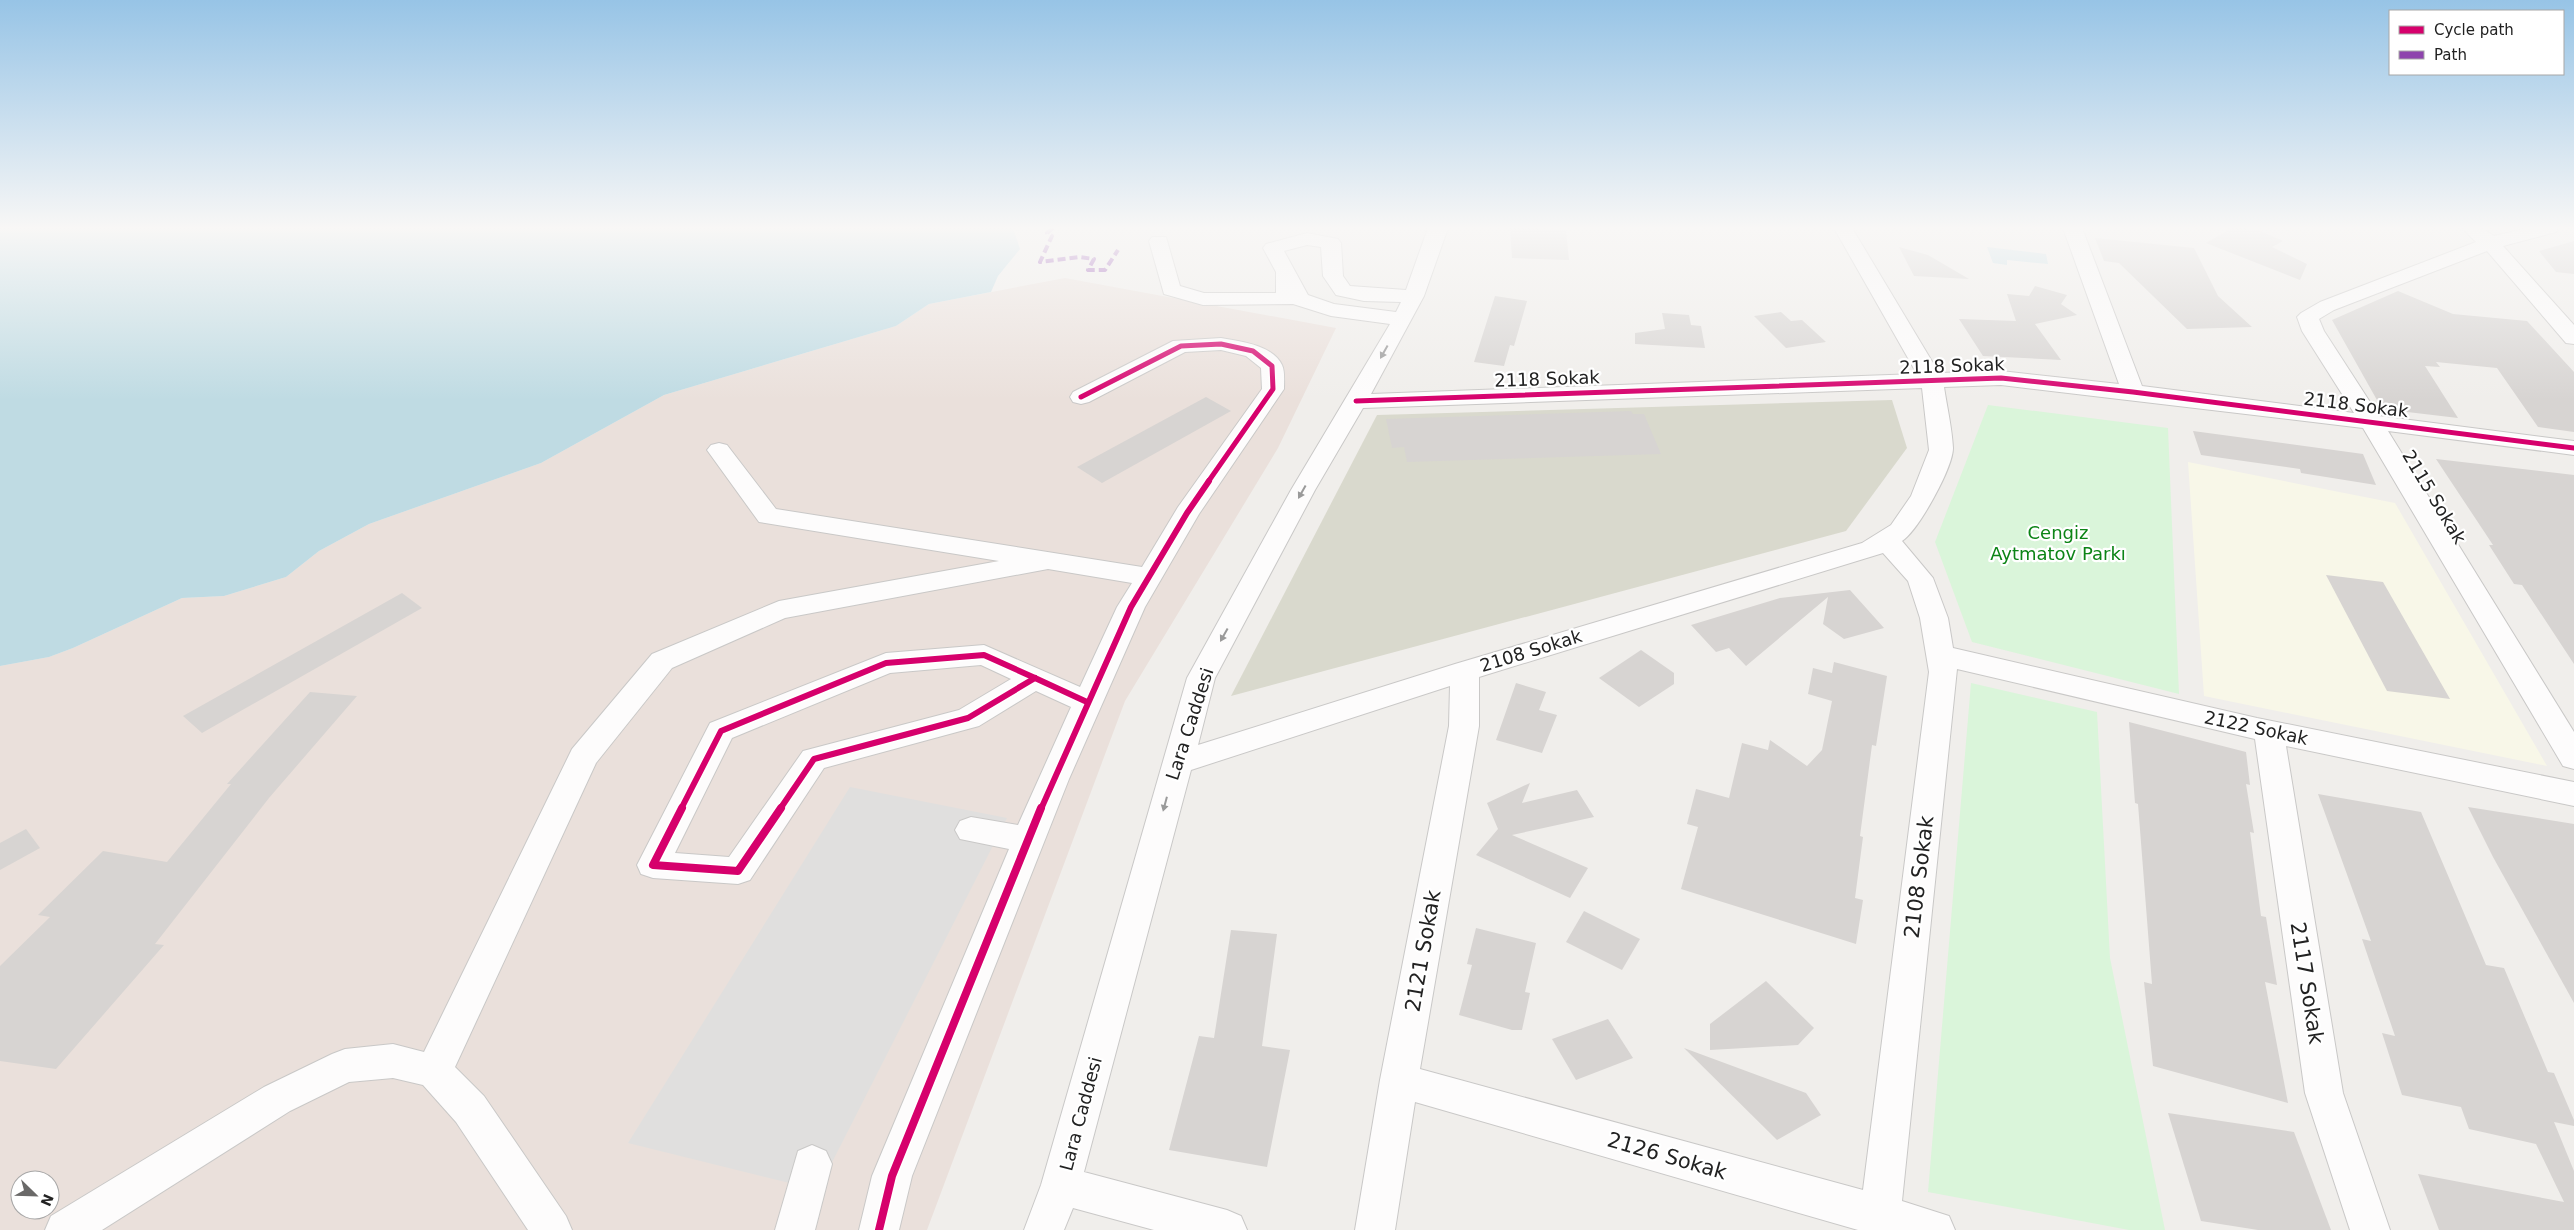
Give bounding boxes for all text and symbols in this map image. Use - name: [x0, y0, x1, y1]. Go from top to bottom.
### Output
- legend: [2389, 10, 2564, 75]
- text: Cycle path: [2434, 21, 2514, 39]
- text: Path: [2434, 46, 2467, 64]
- one-way arrow: [1379, 345, 1388, 359]
- street label: 2118 Sokak: [1899, 353, 2006, 378]
- street label: 2118 Sokak: [1494, 366, 1601, 391]
- street label: 2118 Sokak: [2302, 388, 2410, 421]
- street label: 2115 Sokak: [2398, 446, 2471, 548]
- one-way arrow: [1298, 485, 1306, 500]
- park label: Cengiz Aytmatov Parkı: [1990, 522, 2126, 564]
- street label: 2108 Sokak: [1477, 625, 1585, 676]
- one-way arrow: [1220, 629, 1229, 642]
- street label: Lara Caddesi: [1161, 665, 1218, 783]
- street label: 2122 Sokak: [2202, 706, 2310, 749]
- one-way arrow: [1160, 797, 1168, 812]
- street label: 2108 Sokak: [1900, 814, 1939, 940]
- street label: 2121 Sokak: [1400, 887, 1446, 1014]
- street label: 2117 Sokak: [2286, 920, 2329, 1047]
- street label: Lara Caddesi: [1055, 1055, 1106, 1173]
- street label: 2126 Sokak: [1605, 1127, 1730, 1185]
- north arrow: [10, 1170, 60, 1220]
- text: N: [37, 1192, 57, 1209]

